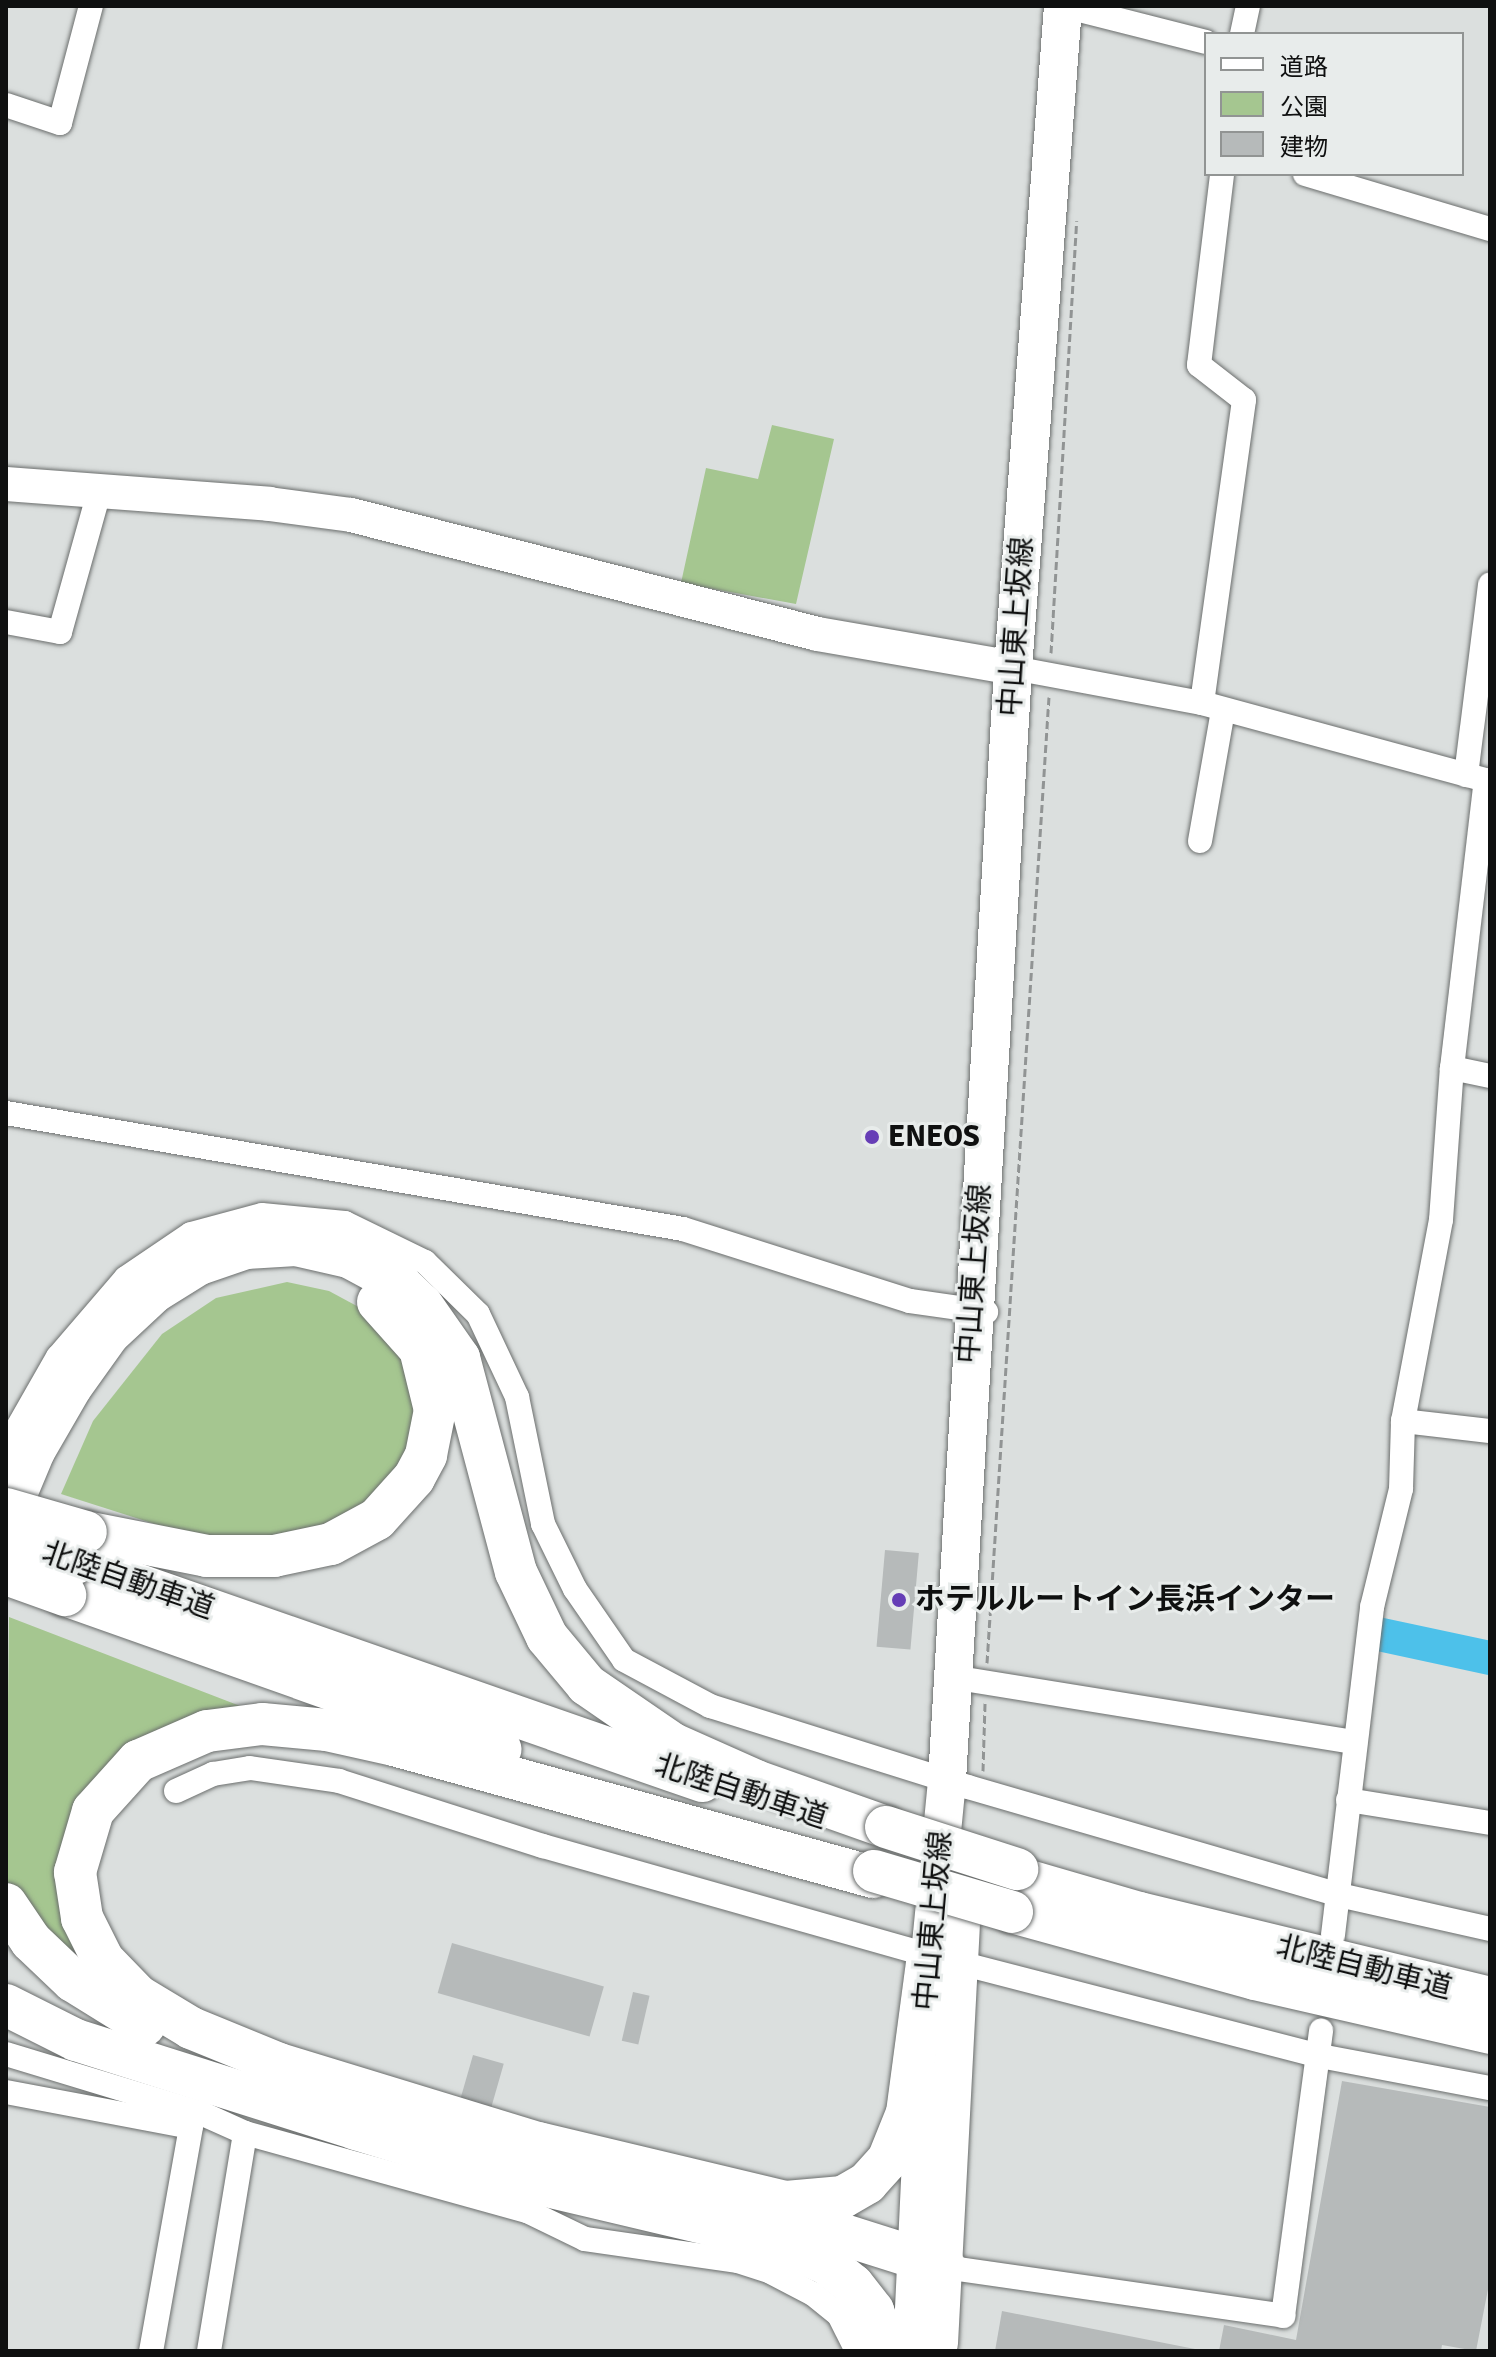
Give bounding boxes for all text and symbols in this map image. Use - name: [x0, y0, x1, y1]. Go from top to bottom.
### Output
- legend: [1204, 32, 1464, 176]
- text: 道路: [1280, 52, 1328, 82]
- text: 公園: [1280, 92, 1328, 122]
- text: 建物: [1280, 132, 1328, 162]
- street label: 中山東上坂線: [993, 536, 1041, 718]
- place label: ENEOS: [888, 1119, 980, 1155]
- marker: ENEOS: [863, 1128, 881, 1146]
- street label: 中山東上坂線: [951, 1183, 999, 1365]
- street label: 北陸自動車道: [37, 1535, 219, 1627]
- place label: ホテルルートイン長浜インター: [915, 1582, 1335, 1618]
- marker: ホテルルートイン長浜インター: [890, 1591, 908, 1609]
- street label: 北陸自動車道: [650, 1747, 832, 1837]
- street label: 中山東上坂線: [908, 1830, 960, 2012]
- street label: 北陸自動車道: [1272, 1929, 1456, 2007]

